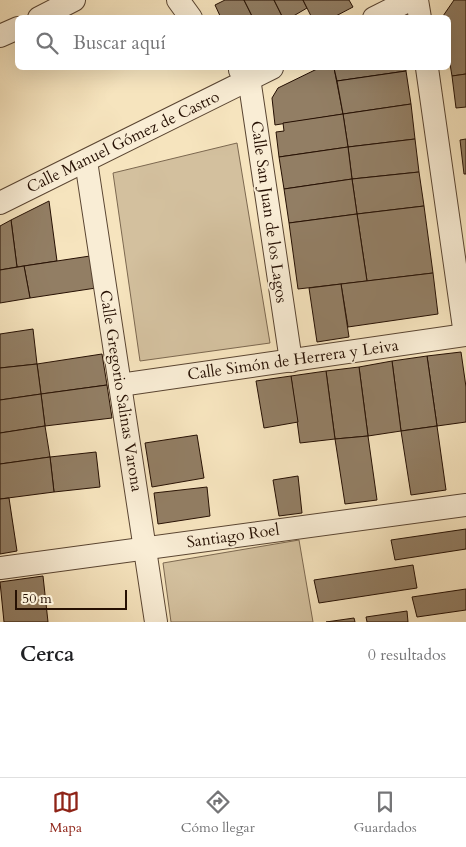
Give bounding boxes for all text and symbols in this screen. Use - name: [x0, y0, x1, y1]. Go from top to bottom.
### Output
- search box: [15, 15, 451, 70]
- icon: search: [33, 29, 61, 57]
- text: Buscar aquí: [73, 30, 166, 56]
- street label: Calle Manuel Gómez de Castro: [23, 85, 223, 198]
- street label: Calle San Juan de los Lagos: [245, 120, 293, 304]
- street label: Calle Gregorio Salinas Varona: [94, 289, 148, 493]
- street label: Calle Simón de Herrera y Leiva: [186, 334, 400, 386]
- street label: Santiago Roel: [185, 519, 281, 553]
- scale bar: [15, 587, 128, 610]
- text: 50 m: [22, 589, 52, 608]
- text: Cerca: [20, 640, 74, 669]
- text: 0 resultados: [368, 644, 446, 666]
- tab: Mapa: [49, 788, 82, 837]
- tab: Cómo llegar: [181, 788, 255, 837]
- tab: Guardados: [353, 788, 417, 837]

